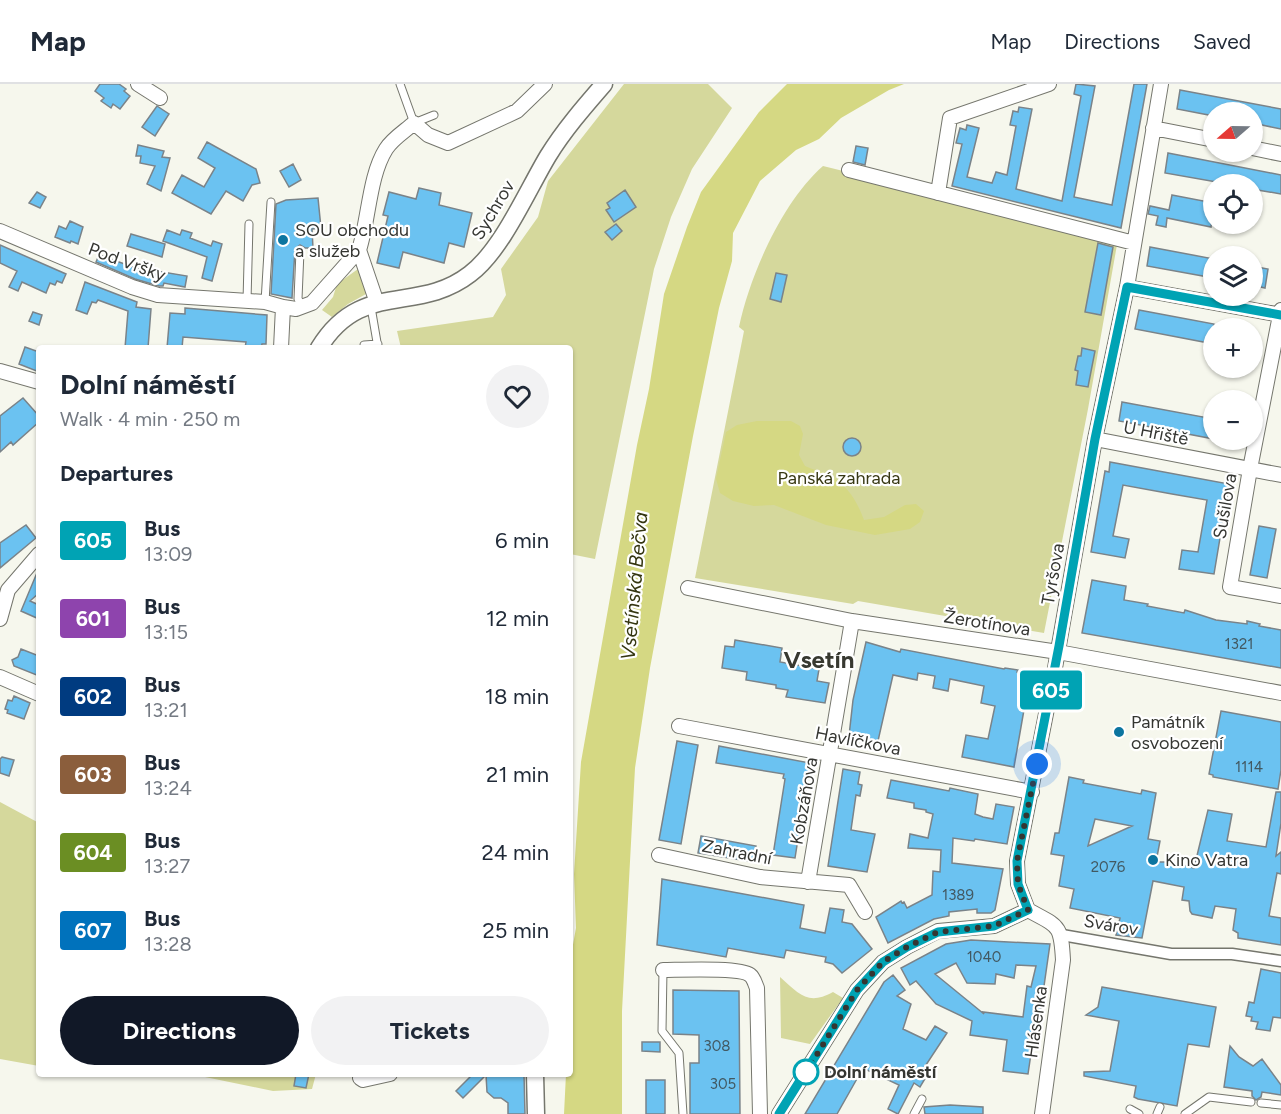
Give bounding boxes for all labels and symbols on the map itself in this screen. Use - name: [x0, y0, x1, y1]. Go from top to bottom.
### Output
- north arrow: [1203, 102, 1263, 162]
- street label: Sychrov: [467, 176, 520, 244]
- place label: SOU obchodu a služeb: [295, 219, 409, 262]
- marker: SOU obchodu a služeb: [276, 233, 290, 247]
- street label: Pod Vršky: [85, 238, 169, 286]
- street label: U Hřiště: [1121, 416, 1191, 450]
- park label: Panská zahrada: [777, 467, 901, 489]
- street label: Sušilova: [1208, 471, 1242, 541]
- water label: Vsetínská Bečva: [616, 511, 652, 661]
- street label: Tyršova: [1037, 541, 1069, 607]
- street label: Žerotínova: [942, 605, 1032, 641]
- house number: 1321: [1225, 635, 1253, 653]
- district label: Vsetín: [784, 645, 854, 674]
- line badge: 605: [1016, 670, 1086, 710]
- place label: Památník osvobození: [1131, 711, 1224, 754]
- street label: Havlíčkova: [813, 722, 903, 760]
- marker: Památník osvobození: [1112, 725, 1126, 739]
- your location: [1022, 749, 1052, 779]
- street label: Kobzáňova: [785, 756, 823, 846]
- house number: 1114: [1235, 758, 1263, 776]
- street label: Zahradní: [700, 834, 775, 870]
- place label: Kino Vatra: [1165, 849, 1248, 871]
- marker: Kino Vatra: [1146, 853, 1160, 867]
- house number: 2076: [1091, 858, 1126, 876]
- house number: 1389: [942, 886, 974, 904]
- street label: Svárov: [1082, 909, 1141, 941]
- house number: 1040: [967, 948, 1001, 966]
- street label: Hlásenka: [1020, 985, 1052, 1059]
- house number: 308: [704, 1037, 731, 1055]
- marker: Dolní náměstí: [793, 1059, 819, 1085]
- place label: Dolní náměstí: [824, 1061, 938, 1083]
- house number: 305: [710, 1075, 736, 1093]

